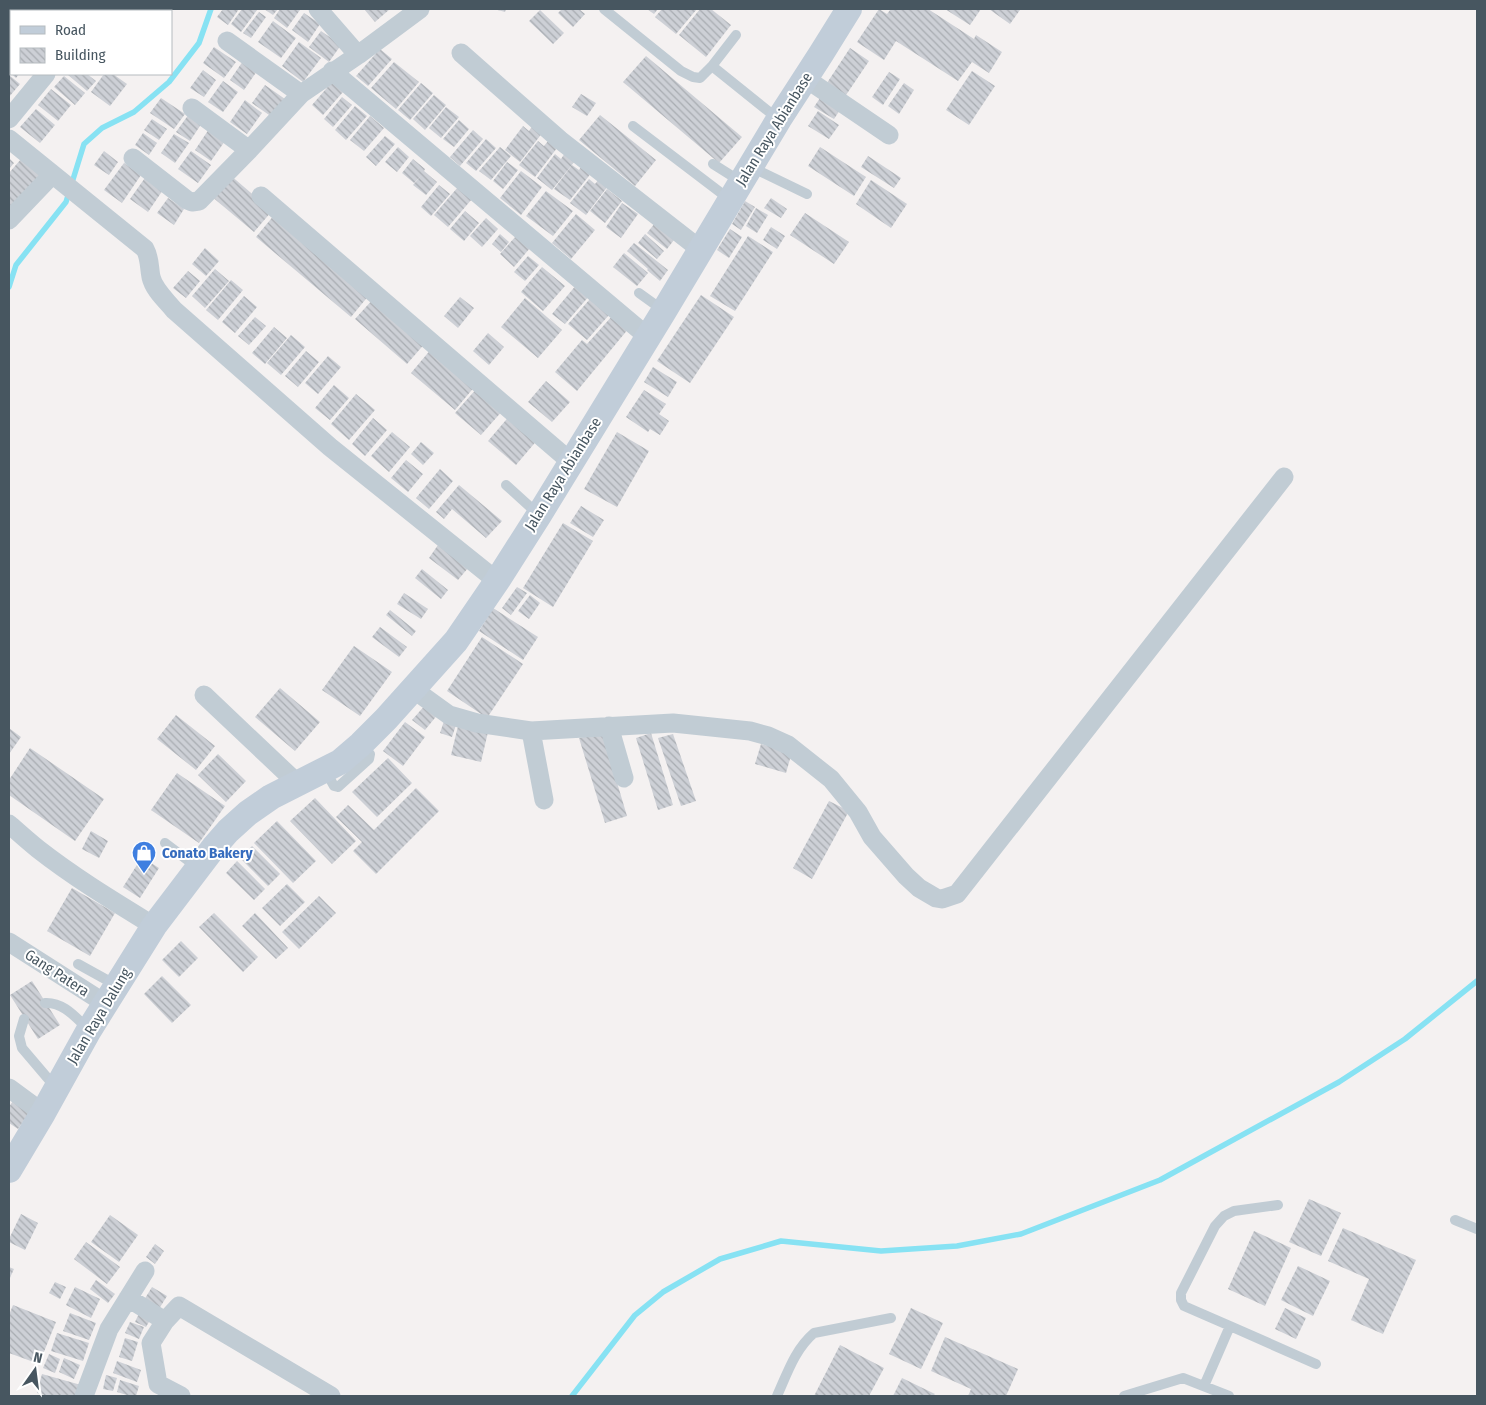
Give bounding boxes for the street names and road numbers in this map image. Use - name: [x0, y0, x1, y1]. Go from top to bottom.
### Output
- street label: Jalan Raya Abianbase: [732, 69, 816, 189]
- street label: Jalan Raya Abianbase: [521, 414, 605, 534]
- street label: Gang Patera: [21, 946, 93, 1000]
- street label: Jalan Raya Dalung: [63, 965, 135, 1067]

